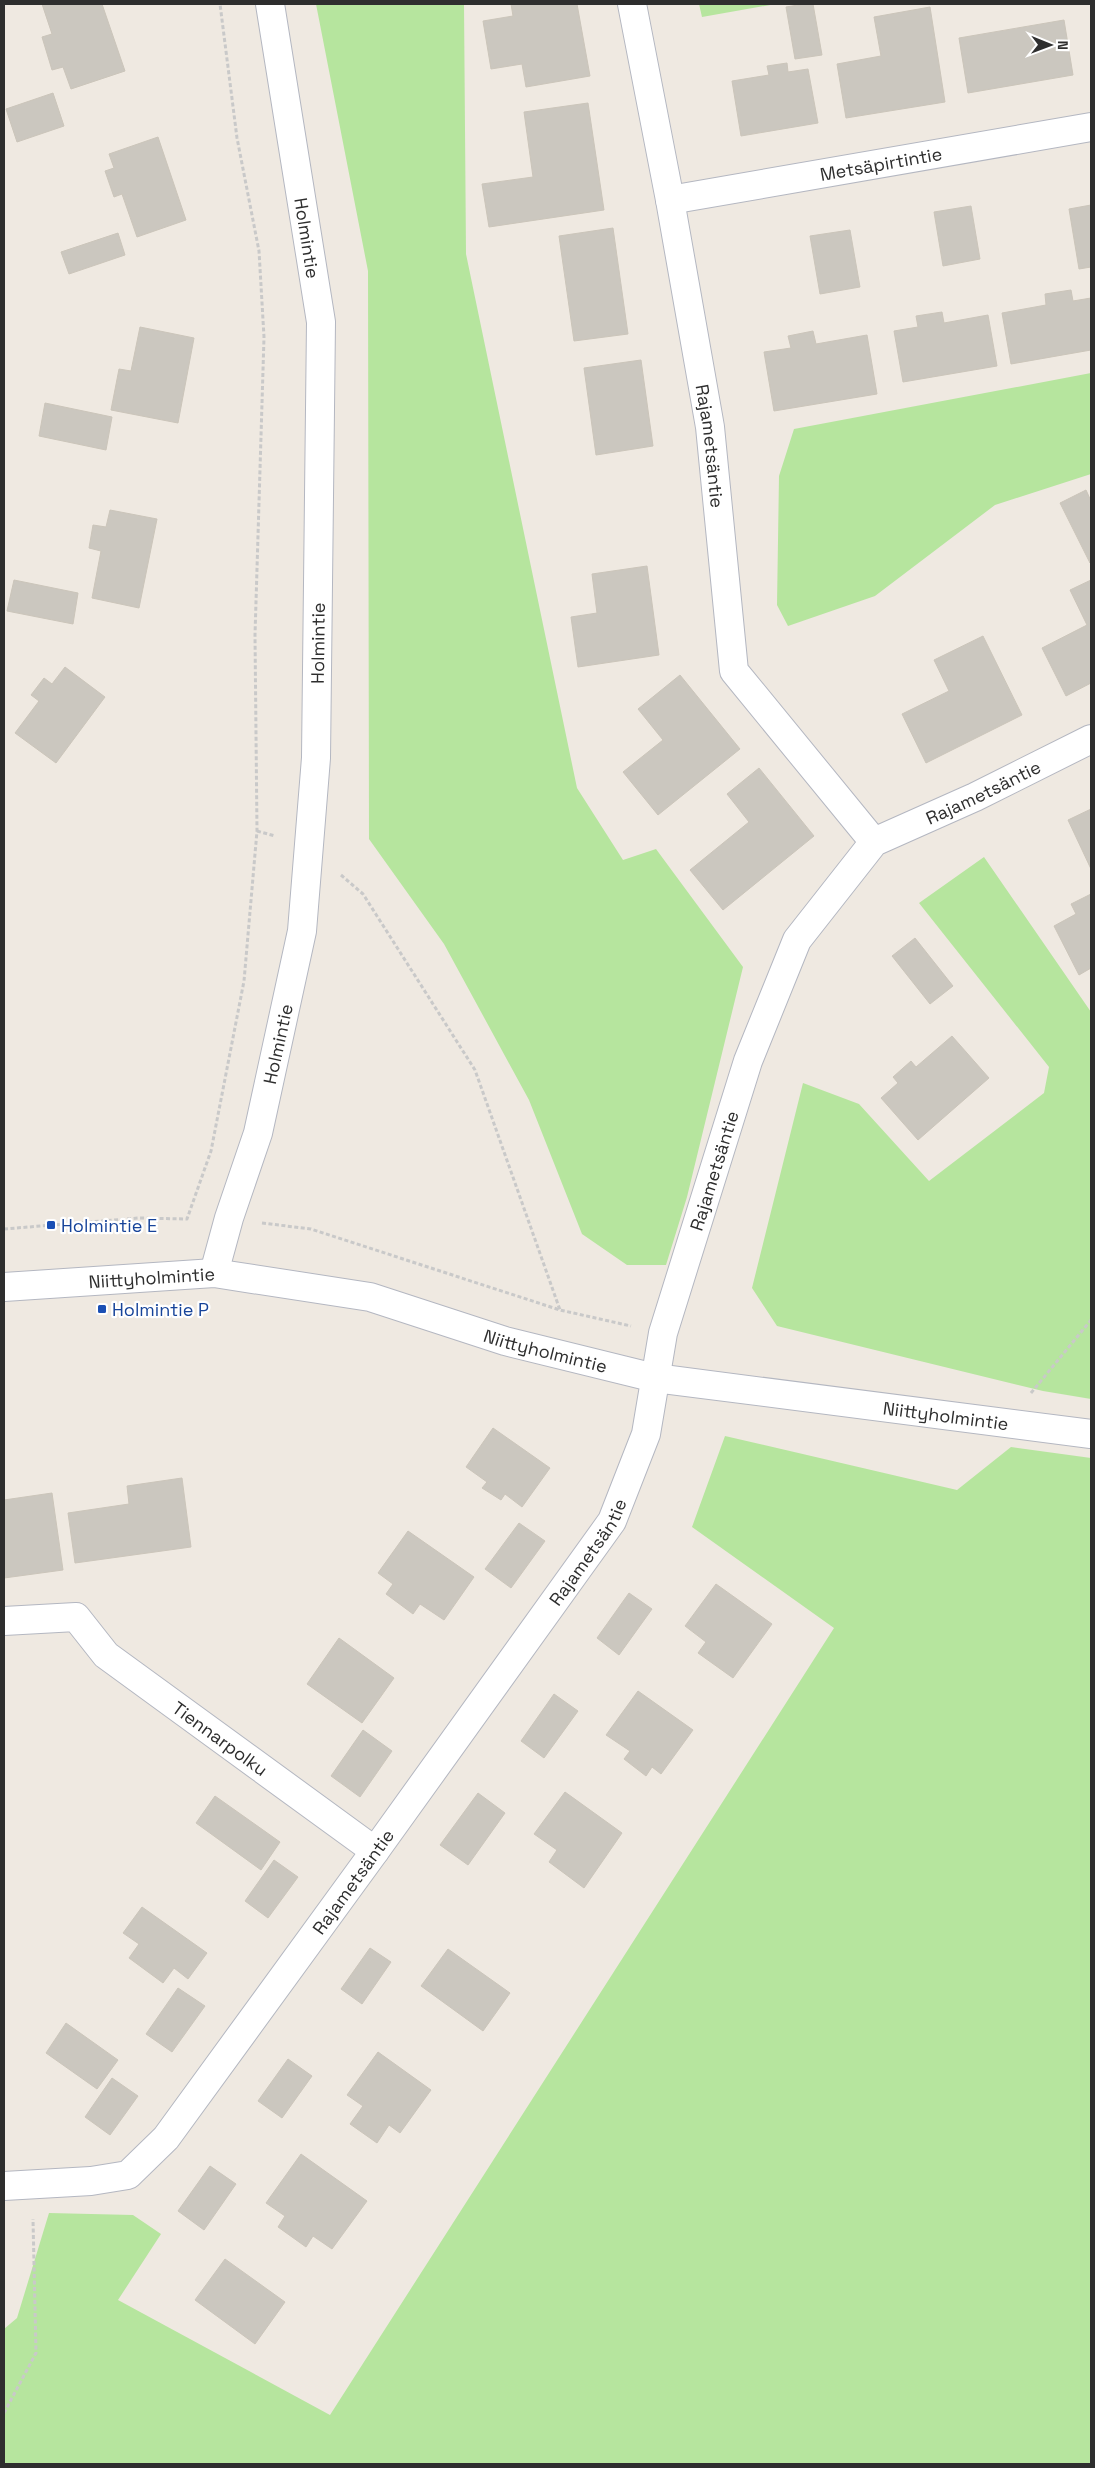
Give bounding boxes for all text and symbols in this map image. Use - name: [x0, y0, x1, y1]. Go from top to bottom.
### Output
- north arrow: [1025, 20, 1075, 70]
- text: N: [1054, 40, 1072, 50]
- street label: Metsäpirtintie: [818, 142, 944, 185]
- street label: Holmintie: [289, 196, 325, 280]
- street label: Rajametsäntie: [691, 382, 729, 509]
- street label: Holmintie: [305, 602, 329, 684]
- street label: Rajametsäntie: [922, 755, 1044, 829]
- street label: Holmintie: [258, 1002, 297, 1086]
- street label: Rajametsäntie: [684, 1108, 743, 1233]
- place label: Holmintie E: [61, 1214, 157, 1237]
- marker: Holmintie E: [45, 1219, 57, 1231]
- street label: Niittyholmintie: [88, 1261, 216, 1293]
- place label: Holmintie P: [112, 1298, 209, 1321]
- marker: Holmintie P: [96, 1303, 108, 1315]
- street label: Niittyholmintie: [481, 1323, 610, 1377]
- street label: Niittyholmintie: [882, 1396, 1010, 1435]
- street label: Rajametsäntie: [544, 1495, 631, 1610]
- street label: Tiennarpolku: [168, 1696, 273, 1781]
- street label: Rajametsäntie: [307, 1824, 399, 1939]

